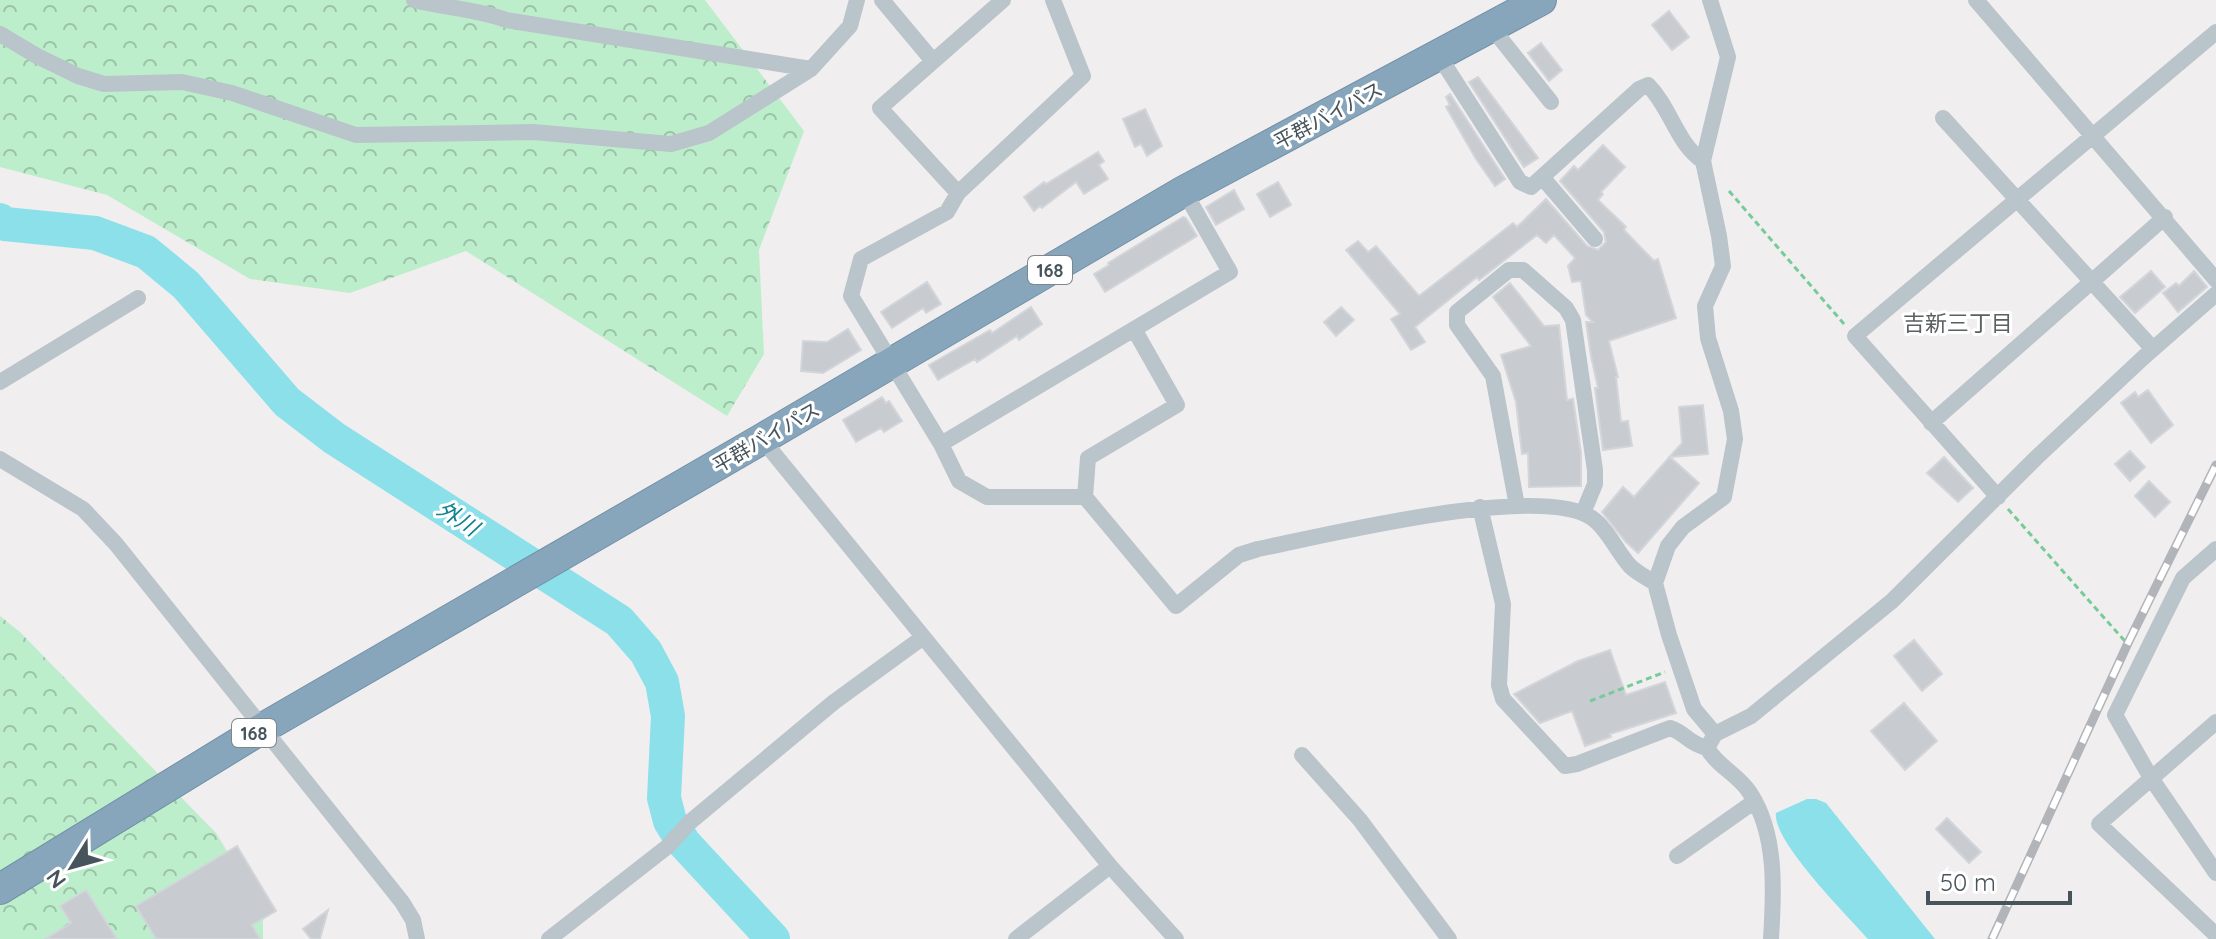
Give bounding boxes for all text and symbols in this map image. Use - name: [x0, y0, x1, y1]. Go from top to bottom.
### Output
- street label: 平群バイパス: [1269, 76, 1387, 154]
- road number: 168: [1028, 256, 1072, 284]
- district label: 吉新三丁目: [1903, 309, 2013, 337]
- street label: 平群バイパス: [708, 396, 824, 478]
- water label: 外川: [432, 494, 486, 543]
- road number: 168: [232, 719, 276, 747]
- north arrow: [32, 827, 112, 907]
- scale bar: [1928, 855, 2070, 905]
- text: N: [40, 864, 72, 894]
- text: 50 m: [1940, 867, 1996, 897]

